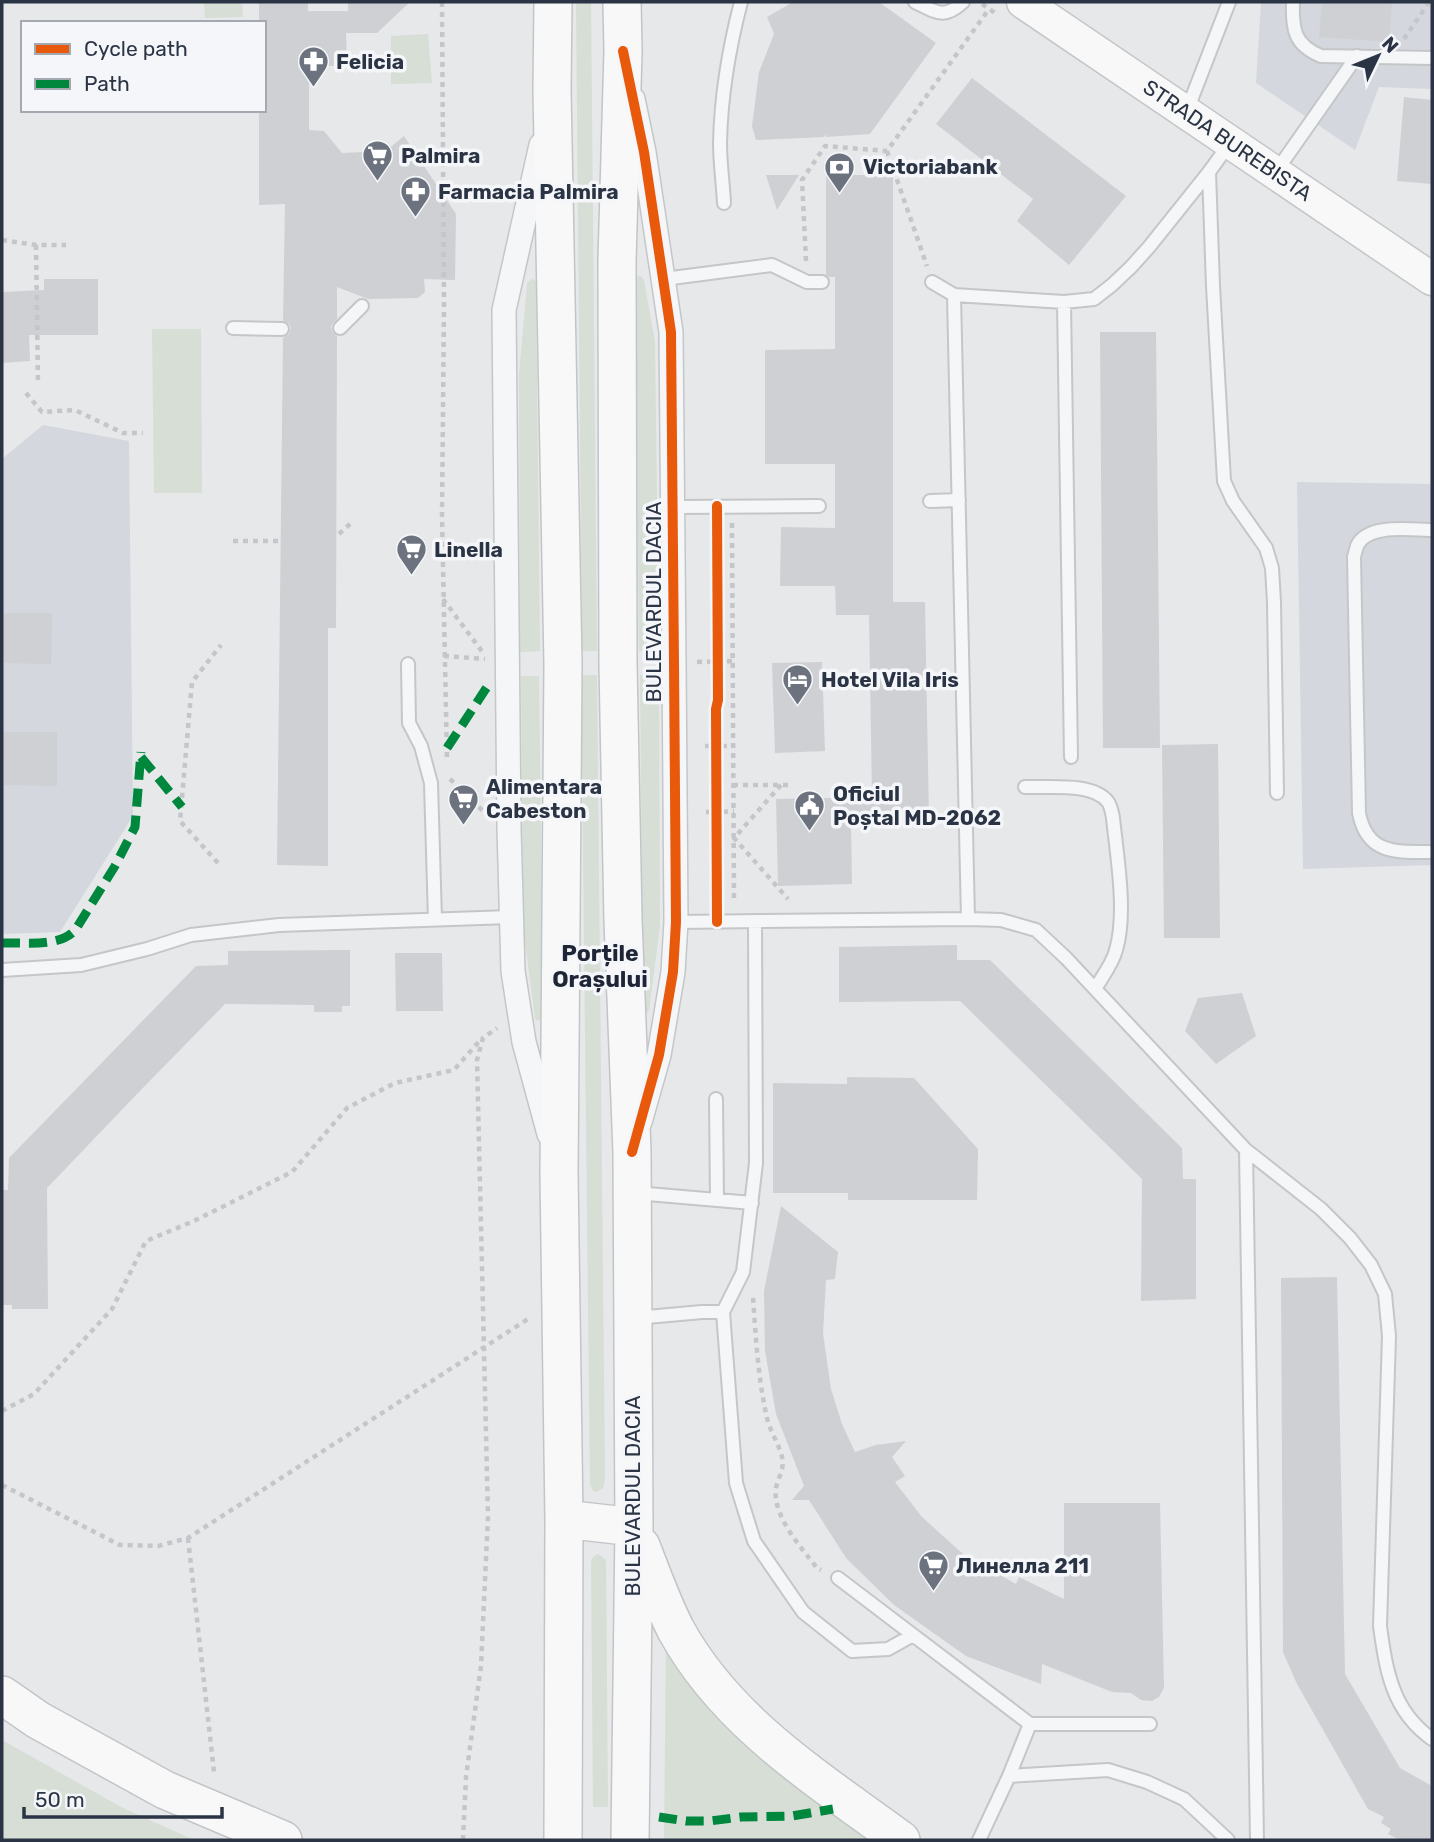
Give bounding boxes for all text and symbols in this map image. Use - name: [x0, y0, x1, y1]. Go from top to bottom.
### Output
- legend: [21, 21, 266, 112]
- north arrow: [1343, 21, 1413, 91]
- text: N: [1377, 32, 1403, 58]
- text: Cycle path: [84, 36, 188, 61]
- pharmacy icon: Felicia: [296, 45, 330, 89]
- place label: Felicia: [336, 49, 404, 74]
- text: Path: [84, 71, 130, 96]
- street label: STRADA BUREBISTA: [1139, 74, 1317, 206]
- supermarket icon: Palmira: [361, 139, 395, 183]
- place label: Palmira: [401, 143, 480, 168]
- bank icon: Victoriabank: [823, 150, 857, 194]
- place label: Victoriabank: [863, 154, 998, 179]
- pharmacy icon: Farmacia Palmira: [398, 175, 432, 219]
- place label: Farmacia Palmira: [438, 179, 619, 204]
- street label: BULEVARDUL DACIA: [641, 501, 666, 703]
- supermarket icon: Linella: [394, 533, 428, 577]
- place label: Linella: [434, 537, 503, 562]
- hotel icon: Hotel Vila Iris: [781, 663, 815, 707]
- place label: Hotel Vila Iris: [821, 667, 959, 692]
- place label: Alimentara Cabeston: [486, 774, 602, 823]
- place label: Oficiul Poștal MD-2062: [833, 781, 1001, 830]
- supermarket icon: Alimentara Cabeston: [446, 782, 480, 826]
- public building icon: Oficiul Poștal MD-2062: [793, 789, 827, 833]
- district label: Porțile Orașului: [552, 939, 648, 993]
- street label: BULEVARDUL DACIA: [620, 1395, 645, 1597]
- supermarket icon: Линелла 211: [916, 1549, 950, 1593]
- place label: Линелла 211: [956, 1553, 1089, 1578]
- scale bar: [24, 1776, 222, 1820]
- text: 50 m: [35, 1787, 85, 1812]

